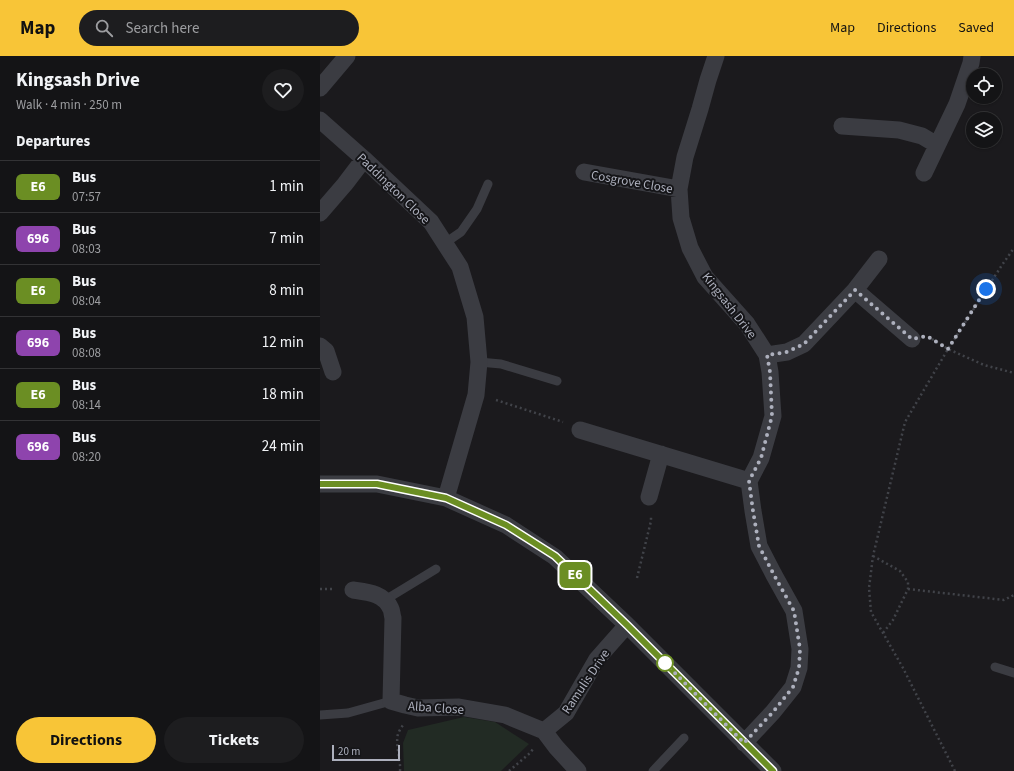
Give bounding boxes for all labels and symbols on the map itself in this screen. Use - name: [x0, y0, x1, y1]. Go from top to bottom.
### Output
- street label: Paddington Close: [353, 149, 434, 228]
- street label: Cosgrove Close: [590, 166, 674, 198]
- street label: Kingsash Drive: [698, 269, 761, 343]
- your location: [976, 279, 996, 299]
- line badge: E6: [557, 562, 593, 588]
- street label: Ramulis Drive: [558, 646, 614, 717]
- unlabelled marker: [656, 654, 674, 672]
- street label: Alba Close: [407, 697, 465, 719]
- scale bar: [332, 743, 400, 762]

